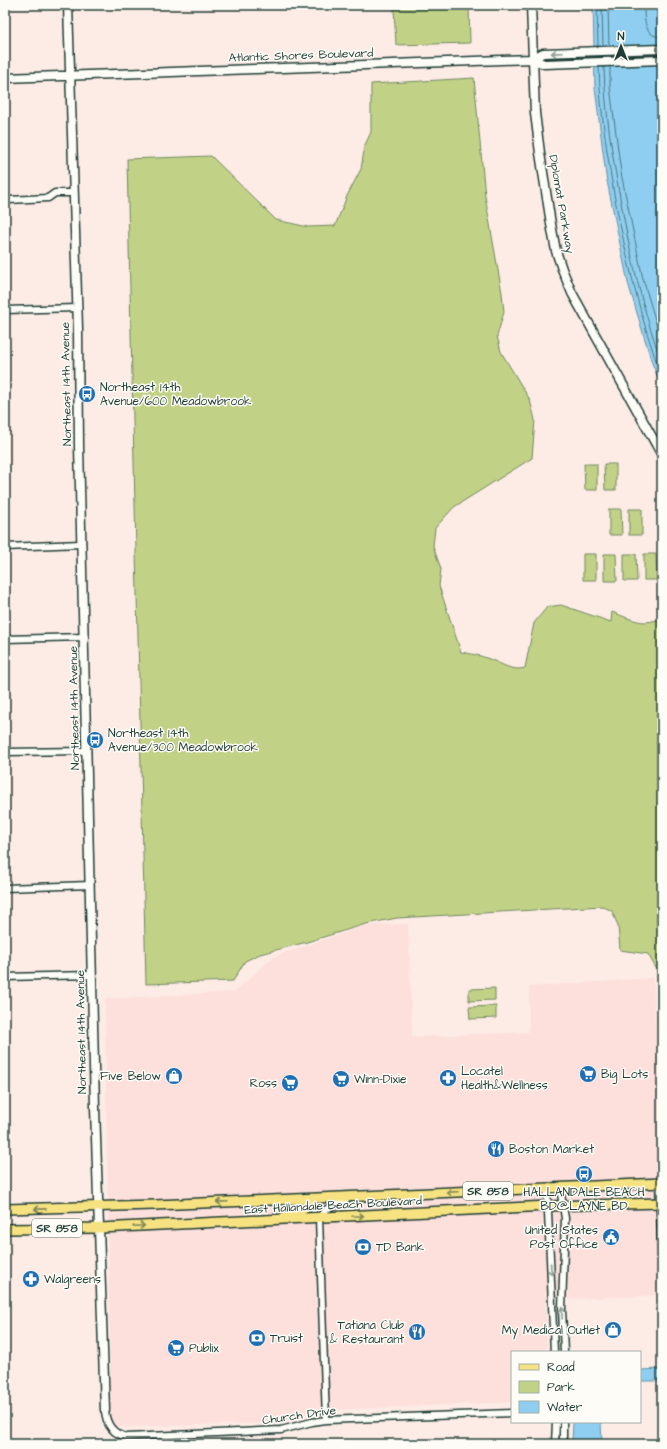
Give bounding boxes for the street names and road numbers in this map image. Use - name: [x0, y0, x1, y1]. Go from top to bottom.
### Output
- street label: Atlantic Shores Boulevard: [228, 44, 374, 67]
- street label: Diplomat Parkway: [543, 153, 579, 255]
- street label: Northeast 14th Avenue: [57, 321, 76, 446]
- street label: Northeast 14th Avenue: [65, 645, 84, 770]
- street label: Northeast 14th Avenue: [72, 969, 91, 1094]
- road number: SR 858: [463, 1182, 513, 1200]
- street label: East Hallandale Beach Boulevard: [244, 1192, 422, 1219]
- road number: SR 858: [32, 1219, 82, 1237]
- street label: Church Drive: [261, 1402, 338, 1429]

